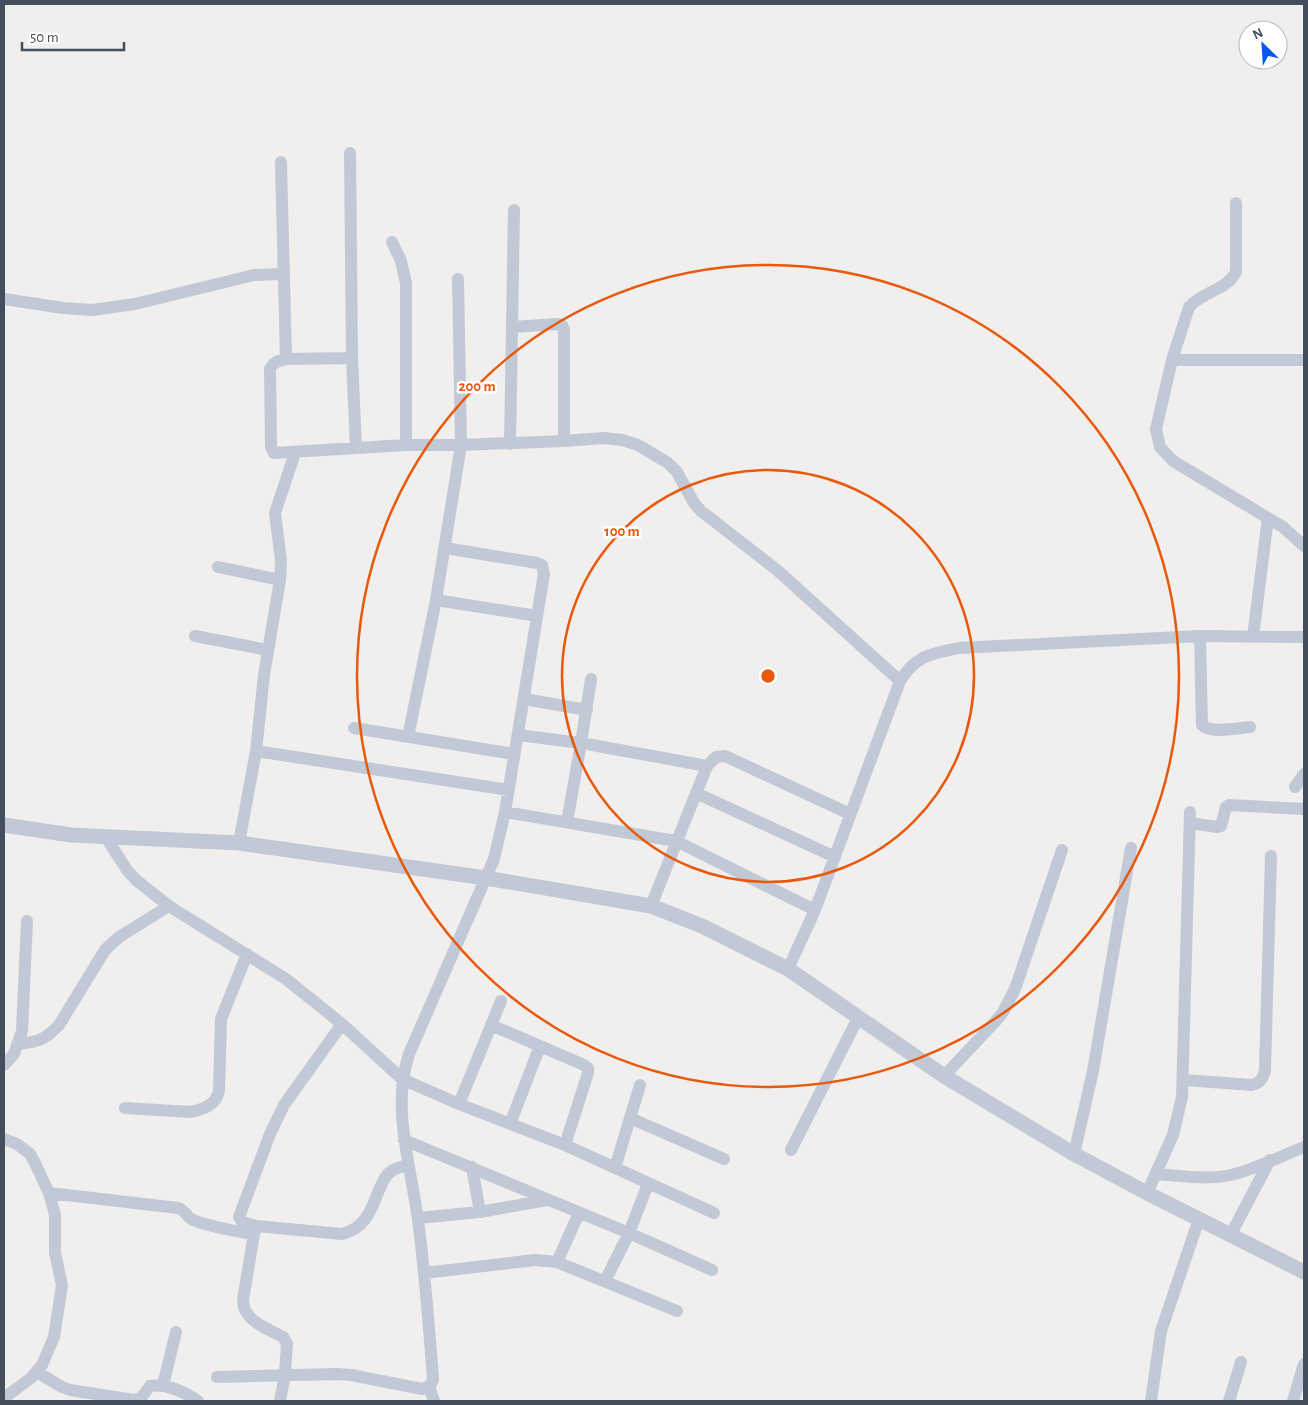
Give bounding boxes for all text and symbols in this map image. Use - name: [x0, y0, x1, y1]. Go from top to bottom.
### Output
- scale bar: [22, 20, 125, 52]
- north arrow: [1238, 20, 1288, 70]
- text: N: [1251, 26, 1265, 43]
- text: 50 m: [30, 30, 59, 45]
- text: 200 m: [458, 379, 496, 394]
- text: 100 m: [604, 524, 640, 539]
- centre of rings: [759, 667, 777, 685]

